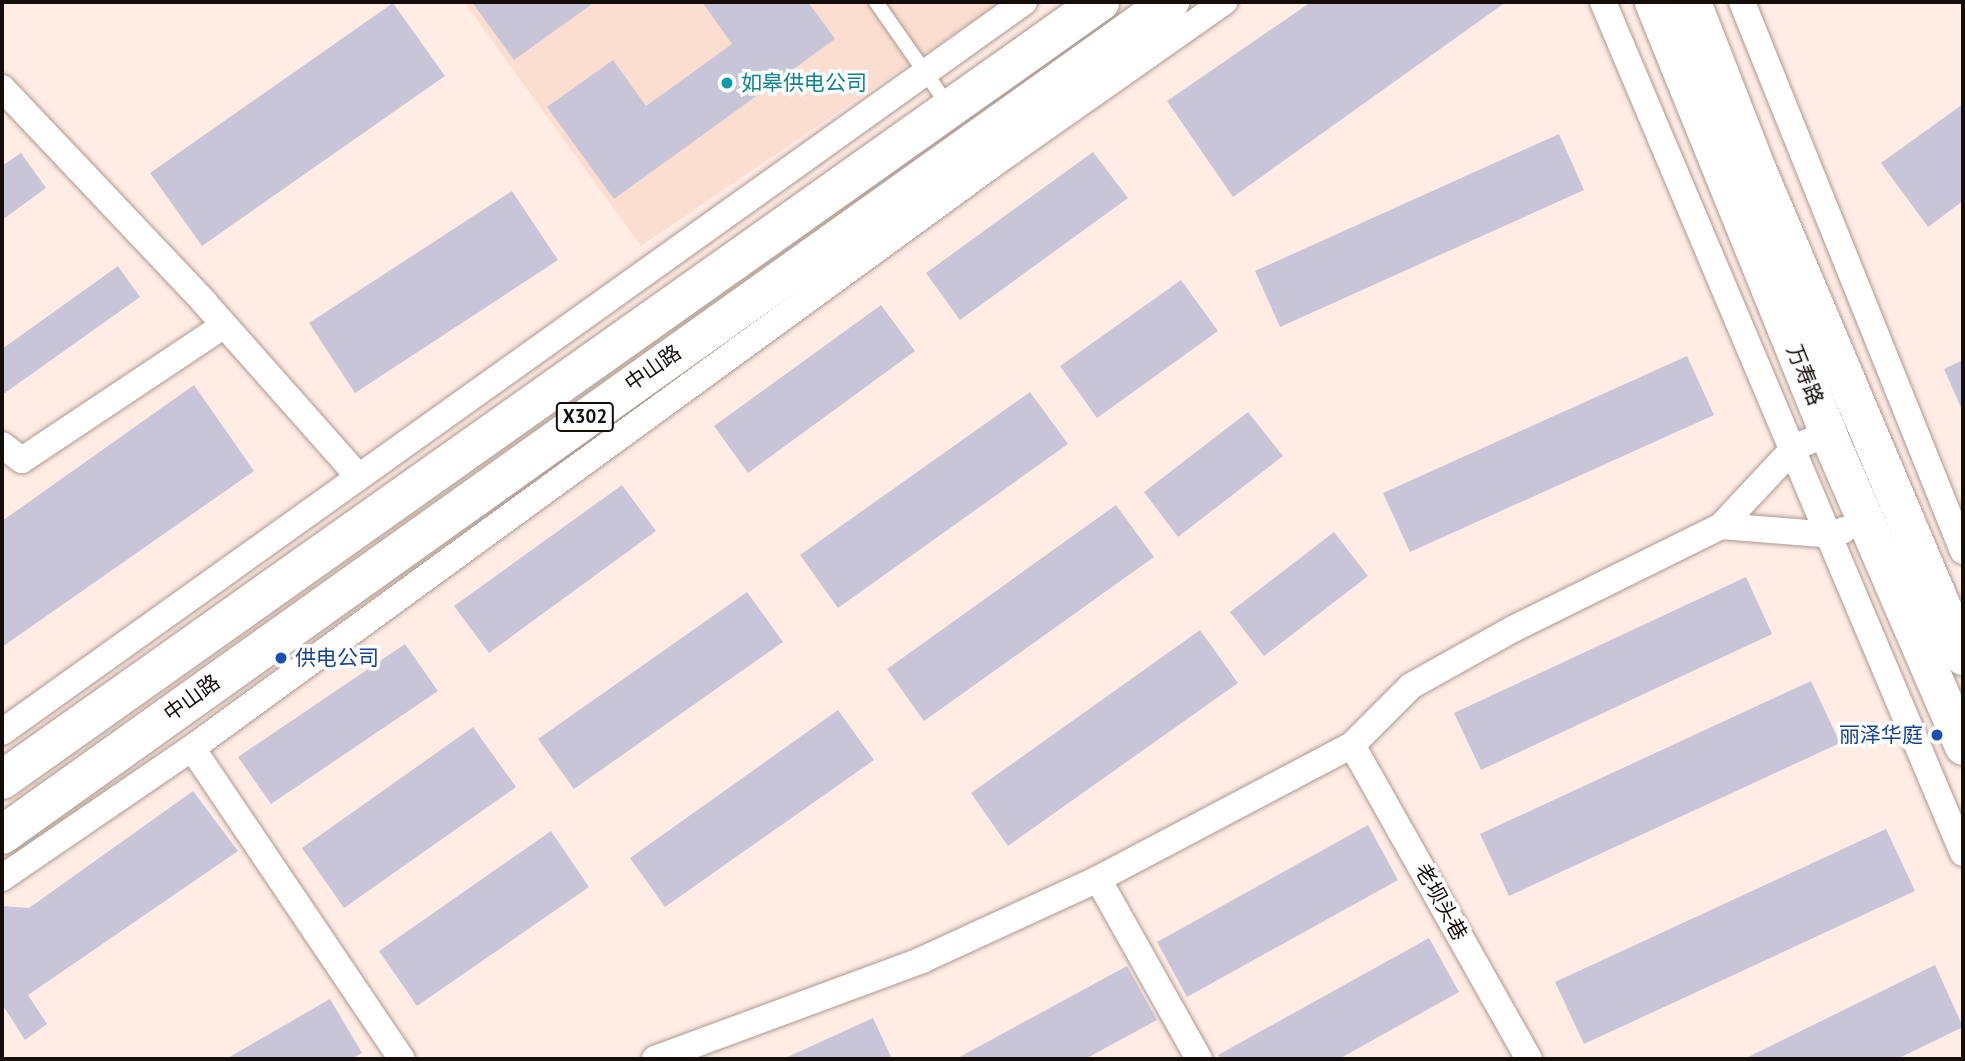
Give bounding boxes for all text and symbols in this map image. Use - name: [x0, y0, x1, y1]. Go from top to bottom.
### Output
- place label: 如皋供电公司: [741, 70, 867, 96]
- marker: 如皋供电公司: [719, 75, 735, 91]
- street label: 中山路: [620, 340, 686, 396]
- street label: 万寿路: [1782, 341, 1828, 409]
- road number: X302: [555, 402, 615, 432]
- place label: 供电公司: [295, 645, 379, 671]
- marker: 供电公司: [273, 650, 289, 666]
- street label: 中山路: [159, 669, 225, 727]
- place label: 丽泽华庭: [1839, 722, 1923, 748]
- marker: 丽泽华庭: [1929, 727, 1945, 743]
- street label: 老坝头巷: [1410, 859, 1472, 945]

